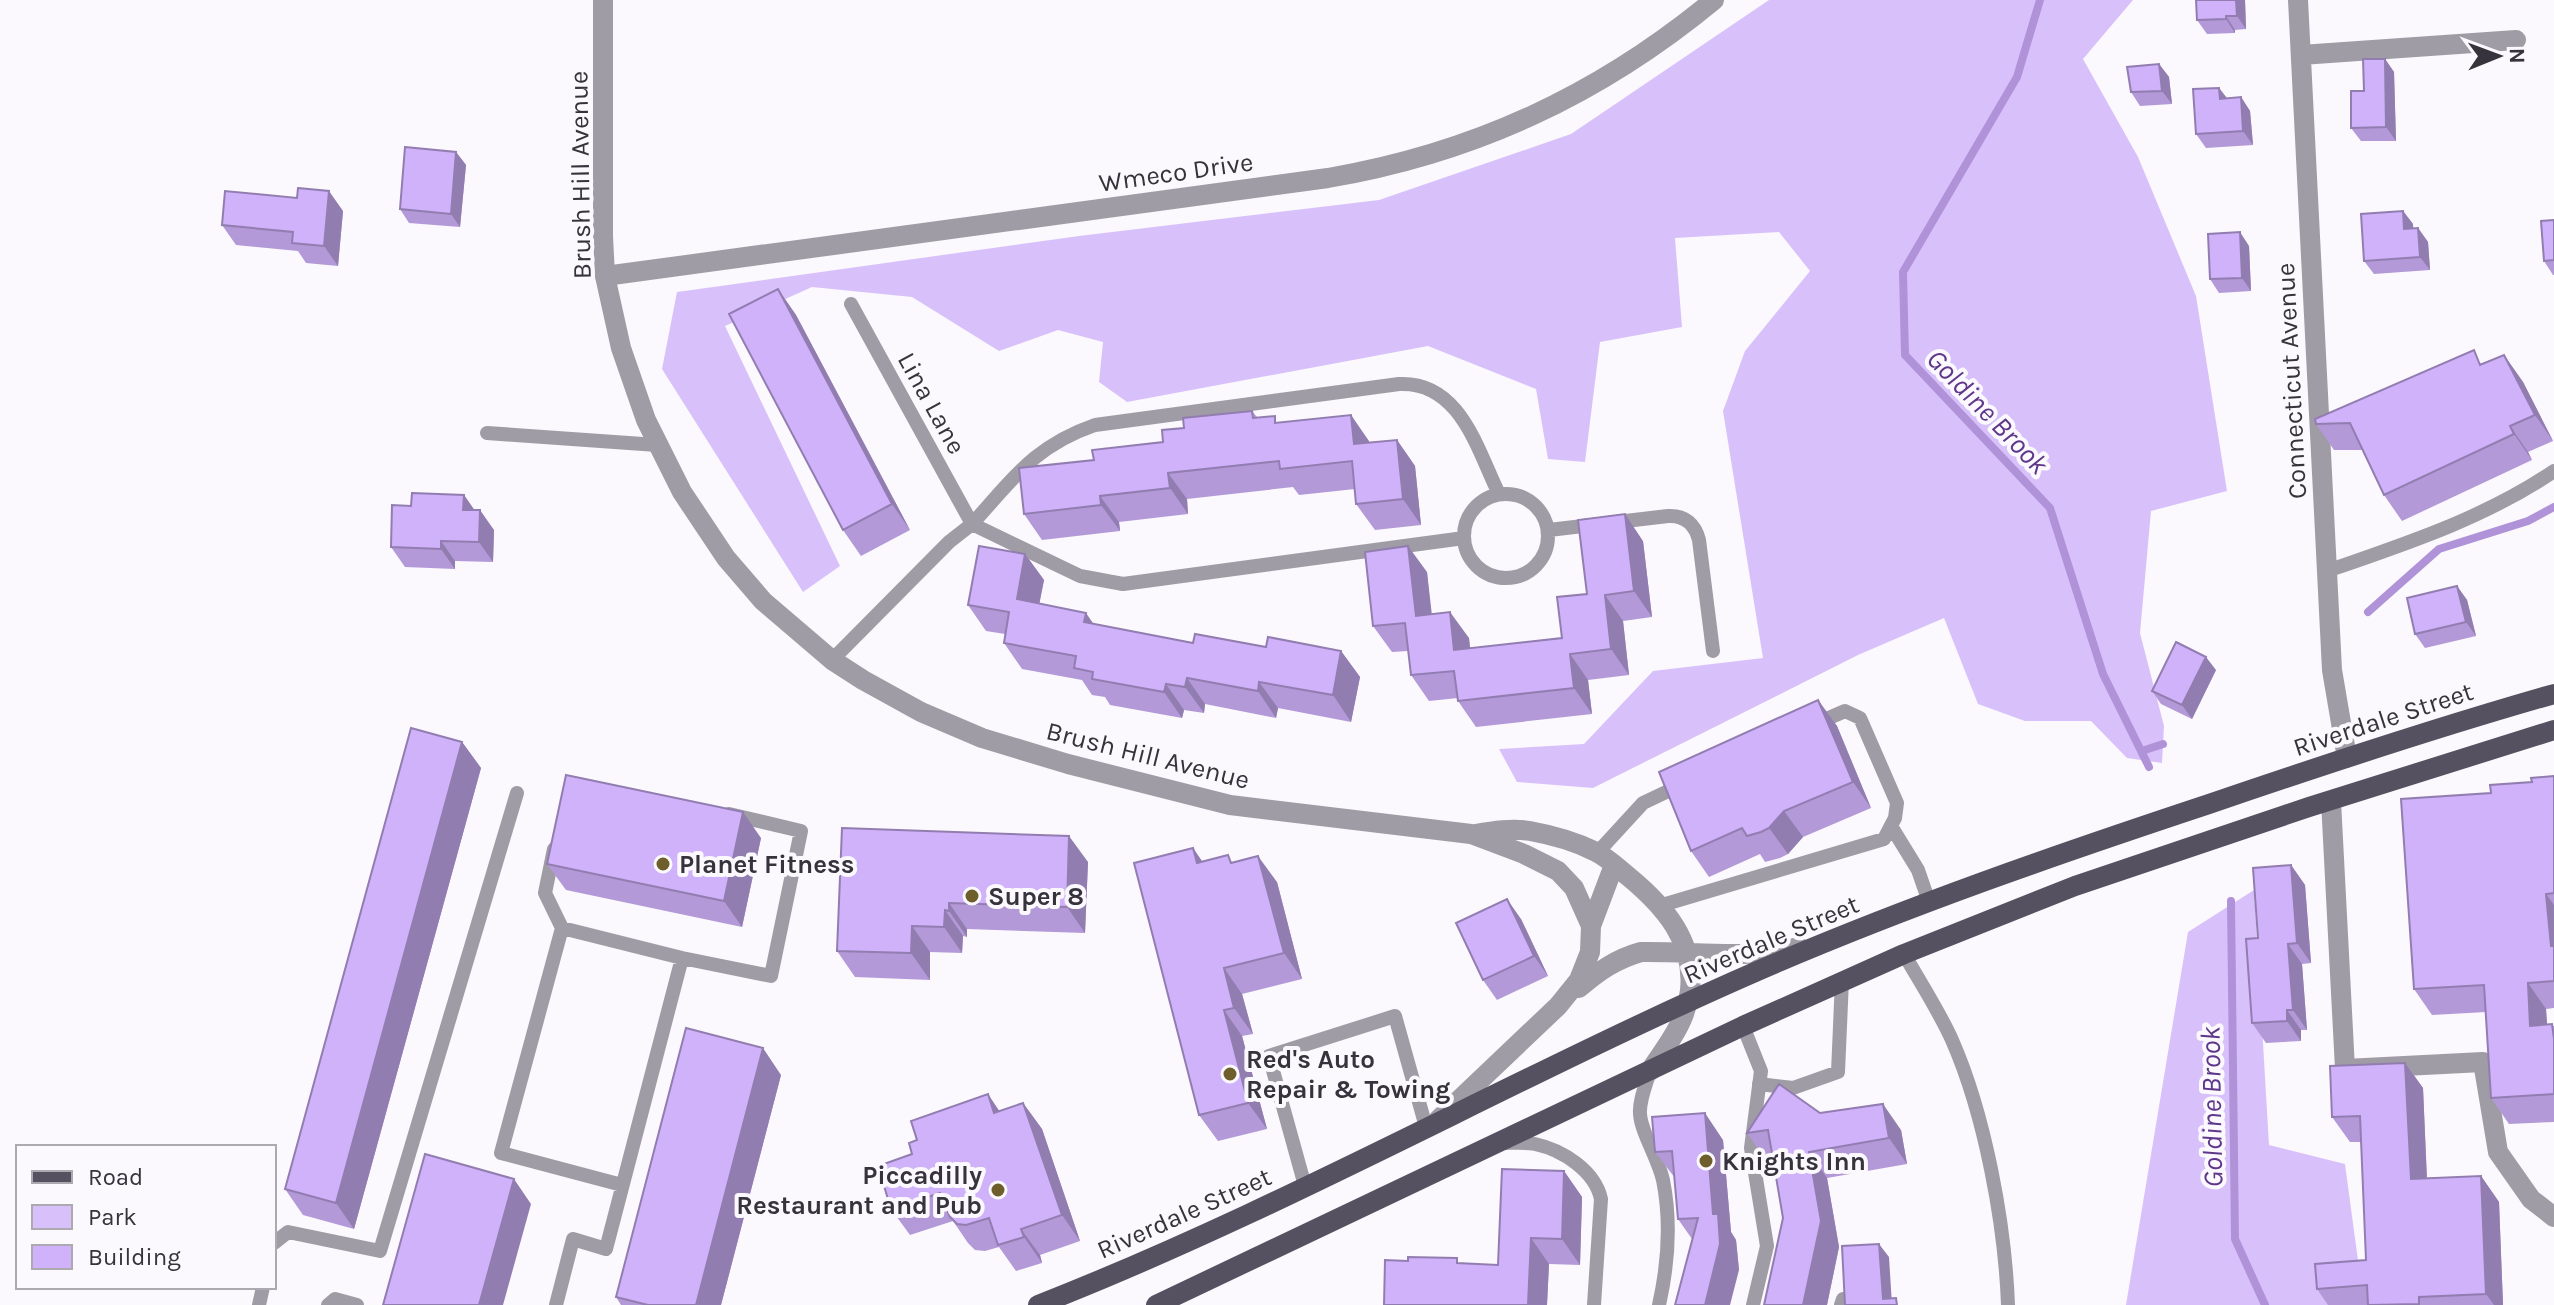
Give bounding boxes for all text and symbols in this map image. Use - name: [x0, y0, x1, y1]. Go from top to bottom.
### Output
- north arrow: [2458, 16, 2538, 96]
- text: N: [2504, 48, 2530, 64]
- street label: Brush Hill Avenue: [563, 71, 598, 279]
- street label: Wmeco Drive: [1097, 146, 1255, 199]
- street label: Connecticut Avenue: [2270, 262, 2313, 500]
- water label: Goldine Brook: [1920, 342, 2056, 481]
- street label: Lina Lane: [891, 347, 972, 460]
- street label: Riverdale Street: [2289, 676, 2477, 763]
- street label: Brush Hill Avenue: [1043, 715, 1253, 796]
- place label: Planet Fitness: [679, 849, 854, 880]
- marker: Planet Fitness: [654, 855, 672, 873]
- place label: Super 8: [988, 881, 1084, 912]
- marker: Super 8: [963, 887, 981, 905]
- street label: Riverdale Street: [1679, 888, 1864, 990]
- water label: Goldine Brook: [2194, 1026, 2229, 1188]
- place label: Red's Auto Repair & Towing: [1246, 1044, 1450, 1105]
- marker: Red's Auto Repair & Towing: [1221, 1065, 1239, 1083]
- legend: [16, 1145, 276, 1289]
- place label: Knights Inn: [1722, 1146, 1866, 1177]
- marker: Knights Inn: [1697, 1152, 1715, 1170]
- place label: Piccadilly Restaurant and Pub: [736, 1160, 982, 1221]
- street label: Riverdale Street: [1092, 1161, 1276, 1266]
- text: Road: [88, 1163, 143, 1191]
- marker: Piccadilly Restaurant and Pub: [989, 1181, 1007, 1199]
- text: Park: [88, 1203, 137, 1231]
- text: Building: [88, 1243, 181, 1271]

